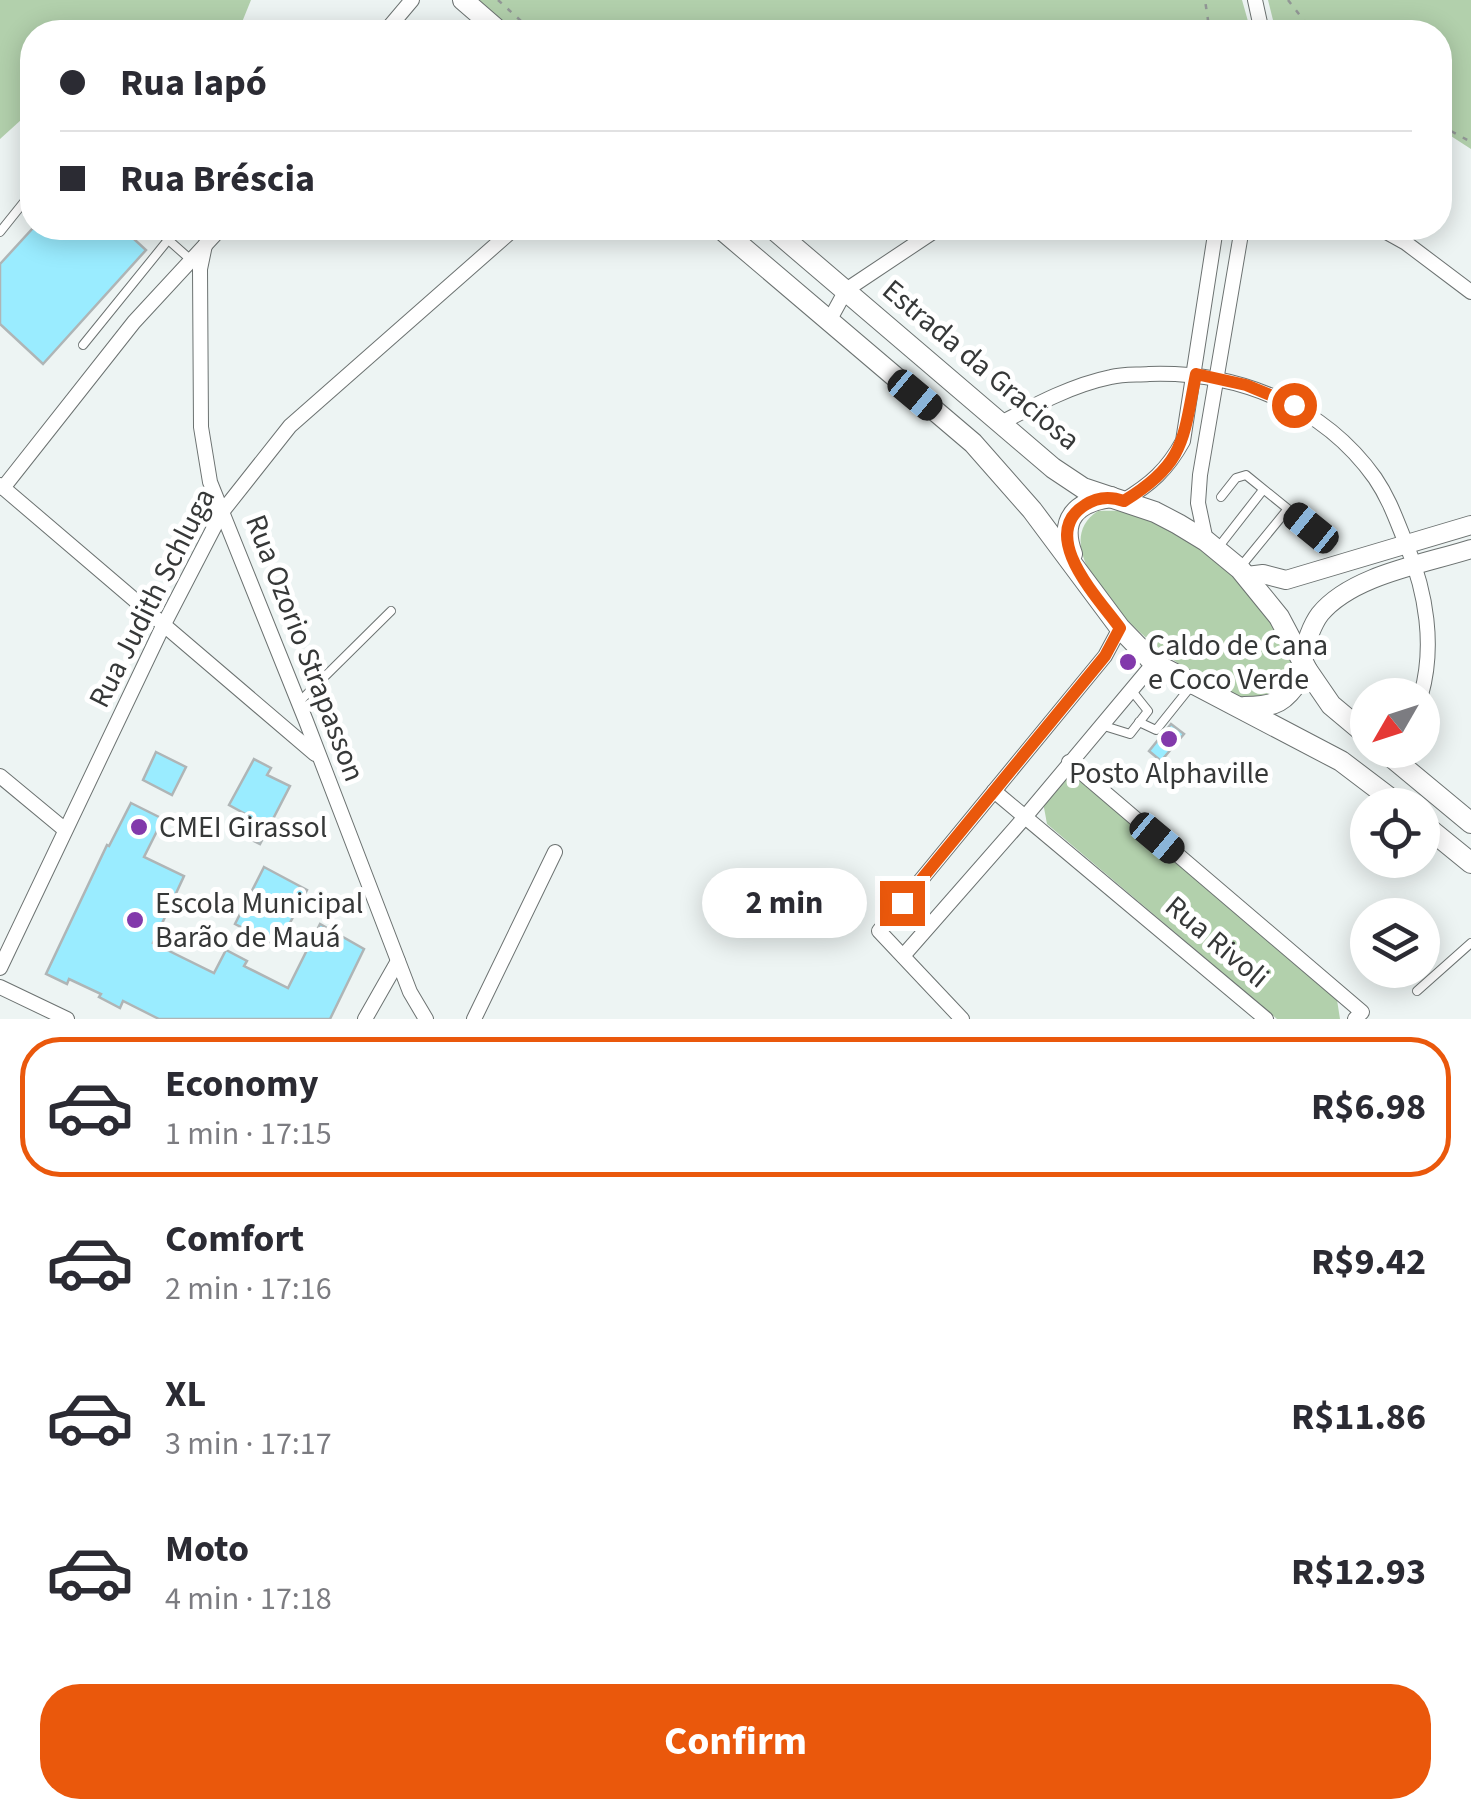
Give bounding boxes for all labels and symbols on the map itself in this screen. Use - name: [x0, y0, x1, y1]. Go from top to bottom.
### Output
- street label: Estrada da Graciosa: [873, 269, 1089, 461]
- car: [882, 364, 948, 426]
- route start: [1272, 383, 1317, 428]
- street label: Rua Judith Schluga: [78, 481, 226, 715]
- car: [1278, 497, 1344, 559]
- street label: Rua Ozorio Strapasson: [234, 508, 376, 788]
- place label: Caldo de Cana e Coco Verde: [1148, 624, 1328, 701]
- marker: Caldo de Cana e Coco Verde: [1117, 651, 1139, 673]
- north arrow: [1350, 678, 1440, 768]
- marker: Posto Alphaville: [1158, 728, 1180, 750]
- place label: Posto Alphaville: [1069, 752, 1269, 795]
- place label: CMEI Girassol: [159, 806, 327, 849]
- car: [1124, 807, 1190, 869]
- marker: CMEI Girassol: [128, 816, 150, 838]
- callout: 2 min: [702, 868, 867, 938]
- route end: [880, 881, 925, 926]
- place label: Escola Municipal Barão de Mauá: [155, 882, 363, 959]
- street label: Rua Rivoli: [1156, 886, 1278, 998]
- marker: Escola Municipal Barão de Mauá: [124, 909, 146, 931]

